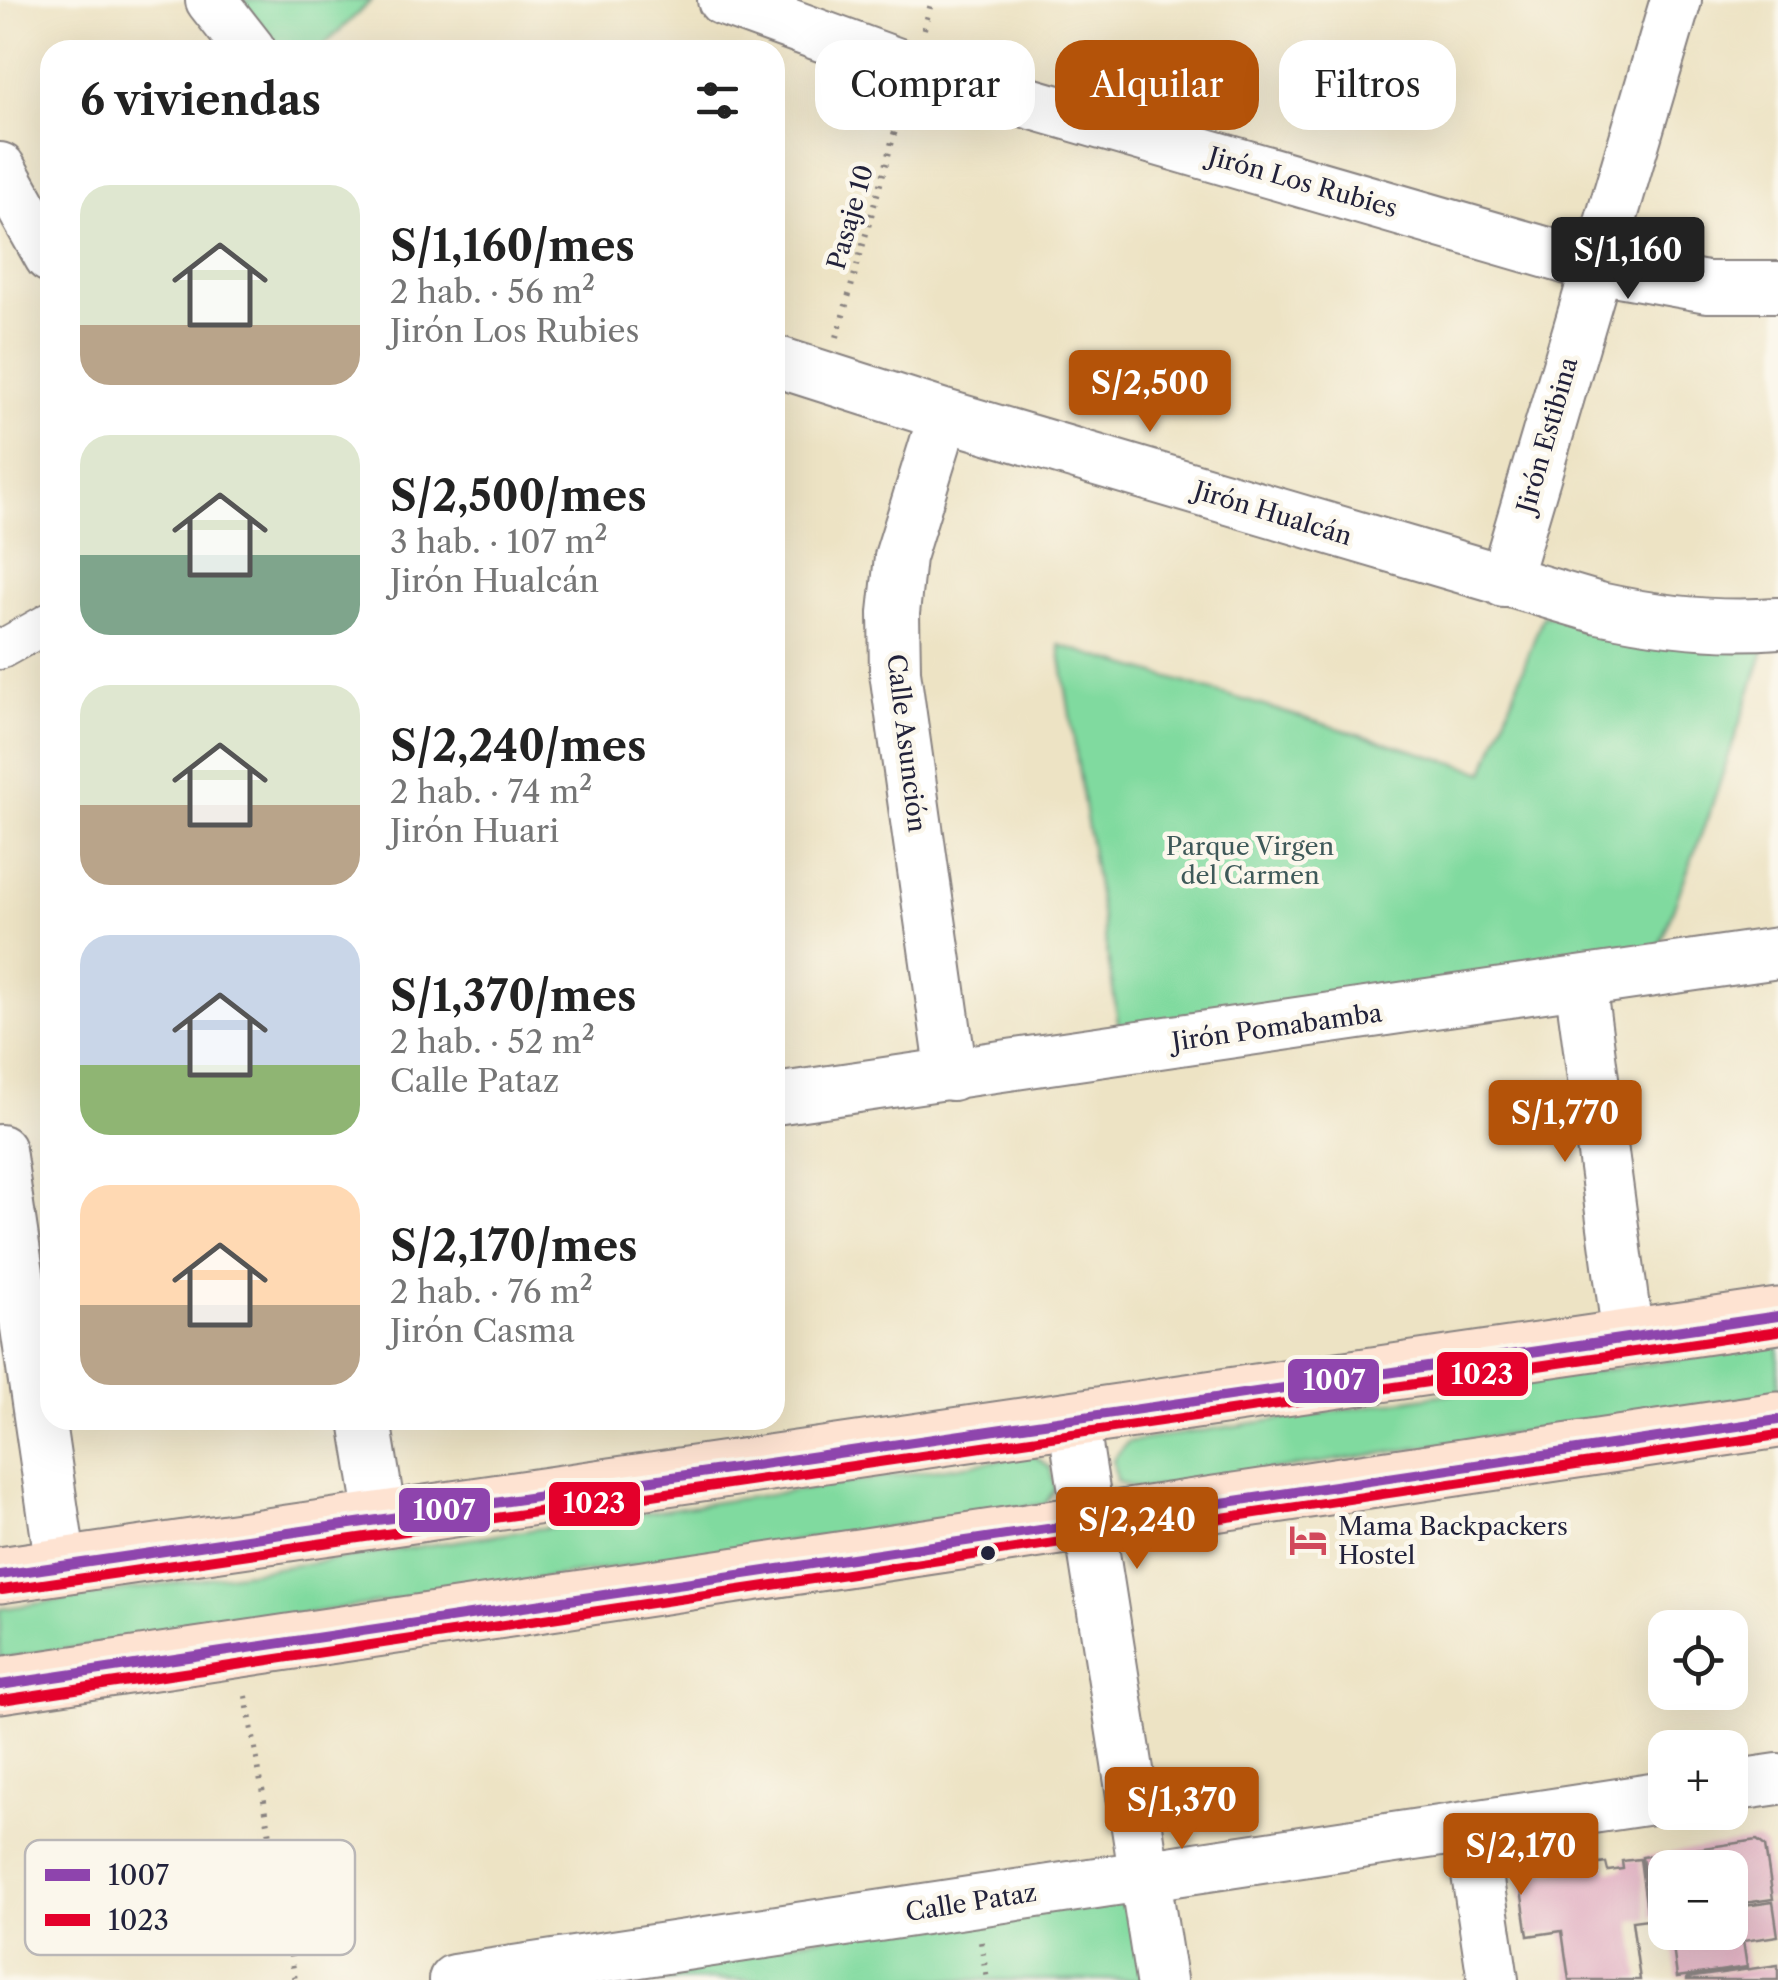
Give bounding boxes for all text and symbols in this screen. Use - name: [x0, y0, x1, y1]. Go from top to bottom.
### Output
- chip: Comprar: [815, 40, 1035, 130]
- chip: Alquilar: [1055, 40, 1259, 130]
- chip: Filtros: [1279, 40, 1456, 130]
- icon: filters: [690, 73, 745, 128]
- text: 6 viviendas: [80, 74, 321, 126]
- street label: Jirón Los Rubies: [1201, 140, 1401, 224]
- street label: Pasaje 10: [821, 161, 880, 273]
- pin: S/1,160: [1536, 217, 1720, 302]
- text: S/1,160/mes: [390, 220, 635, 272]
- icon: home: [160, 225, 280, 345]
- text: S/1,160: [1573, 230, 1683, 269]
- text: 2 hab. · 56 m²: [390, 272, 595, 311]
- text: Jirón Los Rubies: [390, 311, 639, 350]
- pin: S/2,500: [1058, 350, 1242, 435]
- street label: Jirón Estibina: [1509, 353, 1585, 520]
- text: S/2,500: [1091, 363, 1209, 402]
- text: S/2,500/mes: [390, 470, 647, 522]
- street label: Jirón Hualcán: [1186, 474, 1356, 552]
- icon: home: [160, 475, 280, 595]
- text: 3 hab. · 107 m²: [390, 522, 608, 561]
- text: Jirón Hualcán: [390, 561, 599, 600]
- street label: Calle Asunción: [880, 652, 933, 834]
- text: S/2,240/mes: [390, 720, 646, 772]
- icon: home: [160, 725, 280, 845]
- text: 2 hab. · 74 m²: [390, 772, 592, 811]
- text: Jirón Huari: [390, 811, 559, 850]
- park label: Parque Virgen del Carmen: [1166, 831, 1335, 891]
- text: S/1,370/mes: [390, 970, 636, 1022]
- icon: home: [160, 975, 280, 1095]
- street label: Jirón Pomabamba: [1166, 997, 1385, 1058]
- text: 2 hab. · 52 m²: [390, 1022, 595, 1061]
- text: Calle Pataz: [390, 1061, 559, 1100]
- pin: S/1,770: [1473, 1080, 1657, 1165]
- text: S/1,770: [1511, 1093, 1619, 1132]
- text: S/2,170/mes: [390, 1220, 638, 1272]
- icon: home: [160, 1225, 280, 1345]
- text: 2 hab. · 76 m²: [390, 1272, 593, 1311]
- text: Jirón Casma: [390, 1311, 575, 1350]
- line badge: 1023: [1435, 1350, 1530, 1398]
- line badge: 1007: [1286, 1357, 1381, 1405]
- text: 1023: [1451, 1357, 1513, 1391]
- text: 1007: [1303, 1363, 1366, 1397]
- line badge: 1023: [547, 1480, 642, 1528]
- line badge: 1007: [397, 1486, 492, 1534]
- text: 1023: [563, 1486, 625, 1520]
- pin: S/2,240: [1045, 1487, 1229, 1572]
- text: 1007: [413, 1493, 476, 1527]
- text: S/2,240: [1078, 1500, 1196, 1539]
- place label: Mama Backpackers Hostel: [1338, 1511, 1568, 1571]
- hotel icon: Mama Backpackers Hostel: [1287, 1519, 1329, 1561]
- unlabelled marker: [978, 1543, 998, 1563]
- map controls: [1648, 1610, 1748, 1950]
- button: locate: [1648, 1610, 1748, 1710]
- button: +: [1648, 1730, 1748, 1830]
- pin: S/1,370: [1090, 1767, 1274, 1852]
- text: S/1,370: [1127, 1780, 1237, 1819]
- pin: S/2,170: [1429, 1813, 1613, 1898]
- text: S/2,170: [1465, 1826, 1577, 1865]
- legend: [25, 1840, 355, 1955]
- button: −: [1648, 1850, 1748, 1950]
- text: 1007: [108, 1858, 169, 1892]
- street label: Calle Pataz: [903, 1877, 1039, 1928]
- text: 1023: [108, 1903, 169, 1937]

